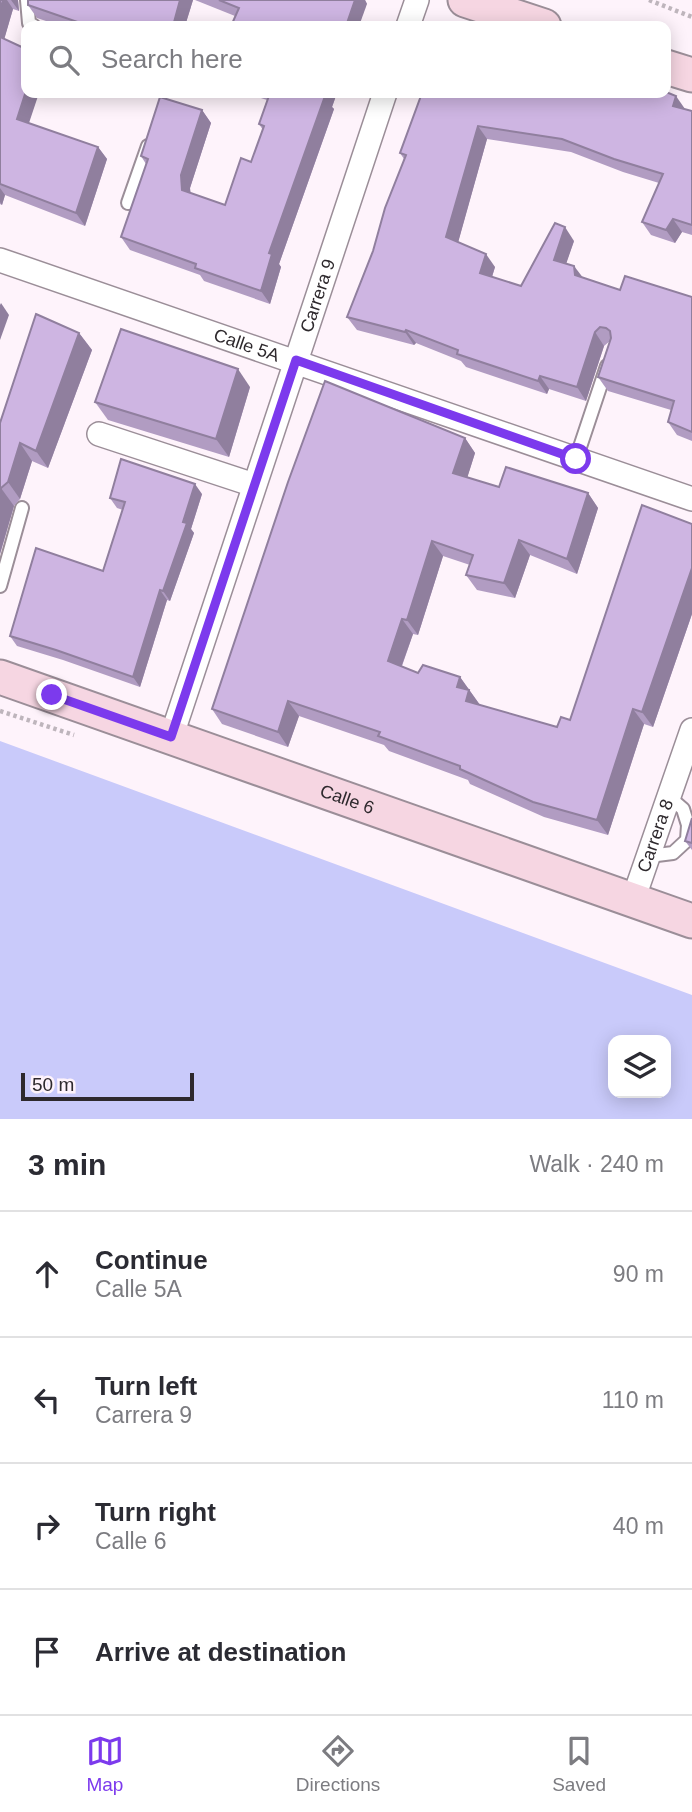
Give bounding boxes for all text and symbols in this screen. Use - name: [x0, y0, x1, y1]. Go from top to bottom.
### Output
- search box: [21, 21, 671, 98]
- icon: search: [45, 41, 83, 79]
- text: Search here: [101, 44, 243, 74]
- street label: Carrera 9: [296, 256, 339, 335]
- street label: Calle 5A: [211, 325, 282, 366]
- route start: [560, 443, 591, 474]
- route end: [36, 679, 67, 710]
- street label: Calle 6: [317, 781, 377, 818]
- street label: Carrera 8: [633, 797, 677, 875]
- map controls: [608, 1035, 671, 1098]
- button: layers: [608, 1035, 671, 1098]
- scale bar: [21, 1070, 194, 1102]
- text: 50 m: [32, 1074, 74, 1095]
- text: 3 min: [28, 1148, 106, 1181]
- text: Walk · 240 m: [529, 1151, 664, 1177]
- text: Continue: [95, 1245, 208, 1275]
- icon: ahead: [28, 1255, 66, 1293]
- text: 90 m: [613, 1261, 664, 1287]
- text: Calle 5A: [95, 1276, 182, 1302]
- text: Turn left: [95, 1371, 197, 1401]
- icon: left: [28, 1381, 66, 1419]
- text: 110 m: [602, 1387, 664, 1413]
- text: Carrera 9: [95, 1402, 192, 1428]
- text: Turn right: [95, 1497, 216, 1527]
- icon: right: [28, 1507, 66, 1545]
- text: 40 m: [613, 1513, 664, 1539]
- text: Calle 6: [95, 1528, 167, 1554]
- icon: arrive: [28, 1633, 66, 1671]
- text: Arrive at destination: [95, 1637, 346, 1667]
- tab: Map: [86, 1732, 124, 1796]
- tab: Directions: [296, 1732, 380, 1796]
- tab: Saved: [552, 1732, 606, 1796]

